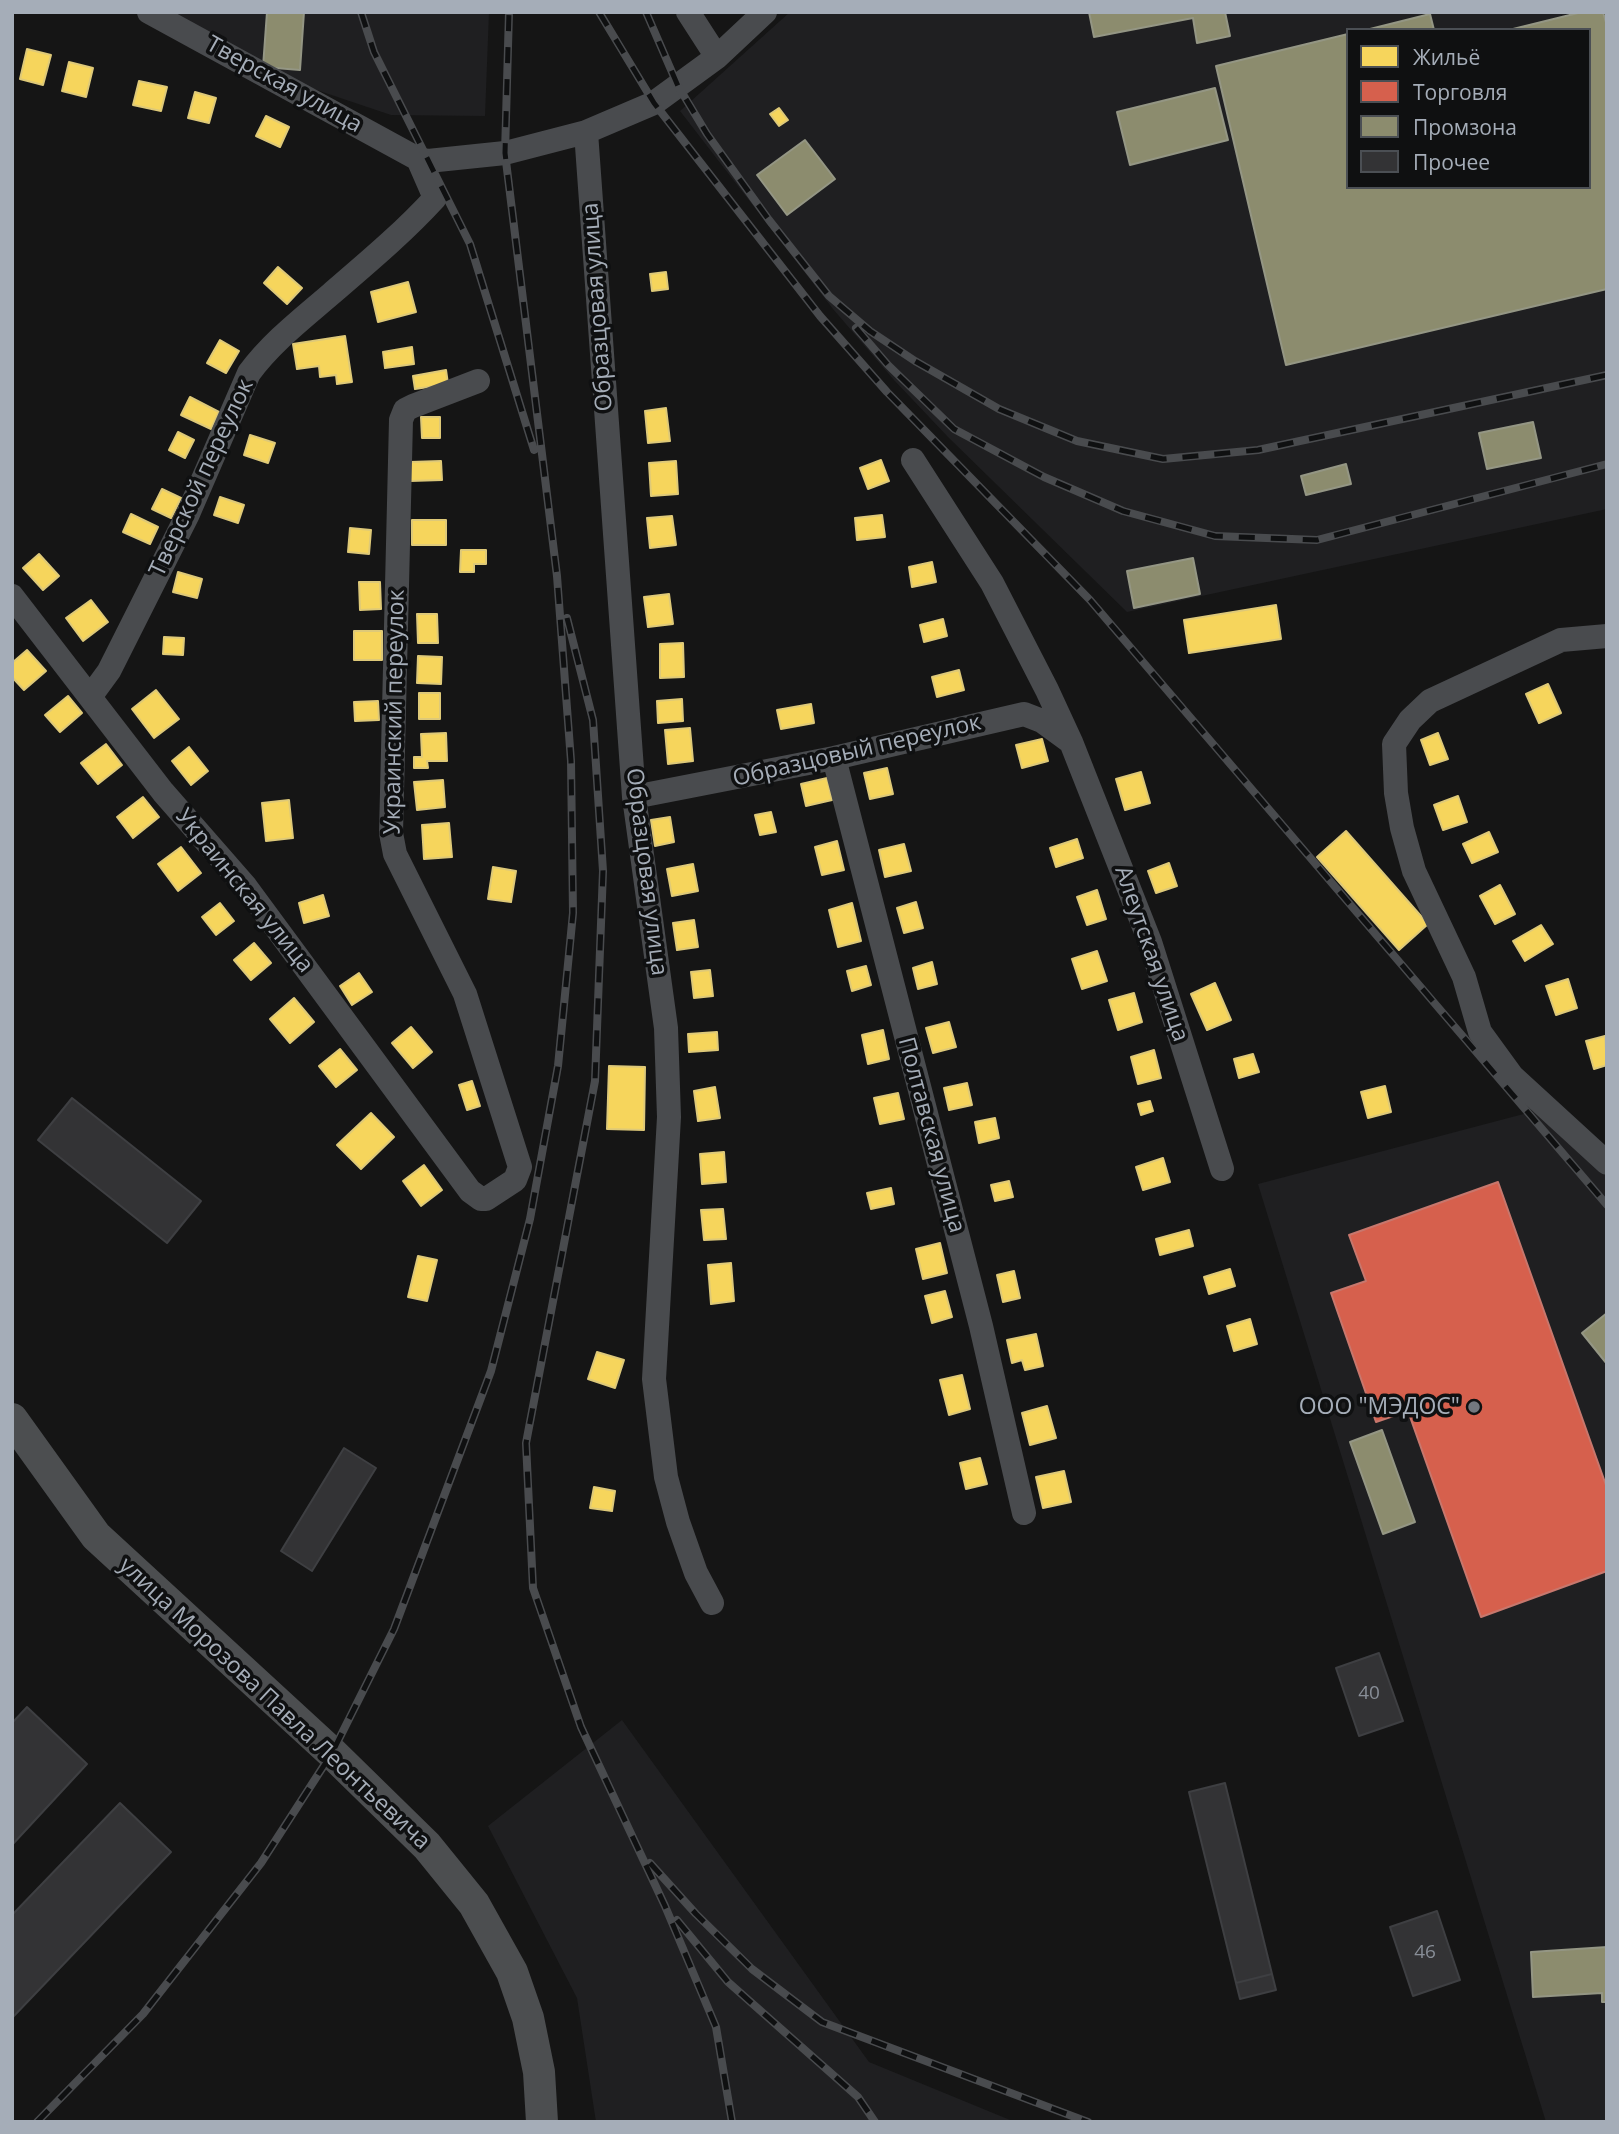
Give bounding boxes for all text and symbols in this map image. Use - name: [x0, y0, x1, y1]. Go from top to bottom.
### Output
- legend: [1346, 28, 1591, 189]
- street label: Тверская улица: [201, 31, 367, 139]
- text: Жильё: [1413, 43, 1480, 71]
- text: Торговля: [1413, 78, 1507, 106]
- text: Промзона: [1413, 113, 1517, 141]
- text: Прочее: [1413, 148, 1490, 176]
- street label: Образцовая улица: [577, 202, 619, 412]
- street label: Тверской переулок: [144, 375, 260, 581]
- street label: Украинский переулок: [379, 589, 411, 835]
- street label: Образцовый переулок: [730, 709, 984, 793]
- street label: Образцовая улица: [620, 767, 672, 977]
- street label: Украинская улица: [169, 803, 319, 979]
- street label: Алеутская улица: [1108, 863, 1194, 1045]
- street label: Полтавская улица: [892, 1034, 970, 1236]
- place label: ООО "МЭДОС": [1299, 1393, 1460, 1421]
- marker: ООО "МЭДОС": [1466, 1399, 1482, 1415]
- street label: улица Морозова Павла Леонтьевича: [113, 1552, 435, 1856]
- house number: 40: [1358, 1683, 1380, 1705]
- house number: 46: [1414, 1942, 1436, 1964]

